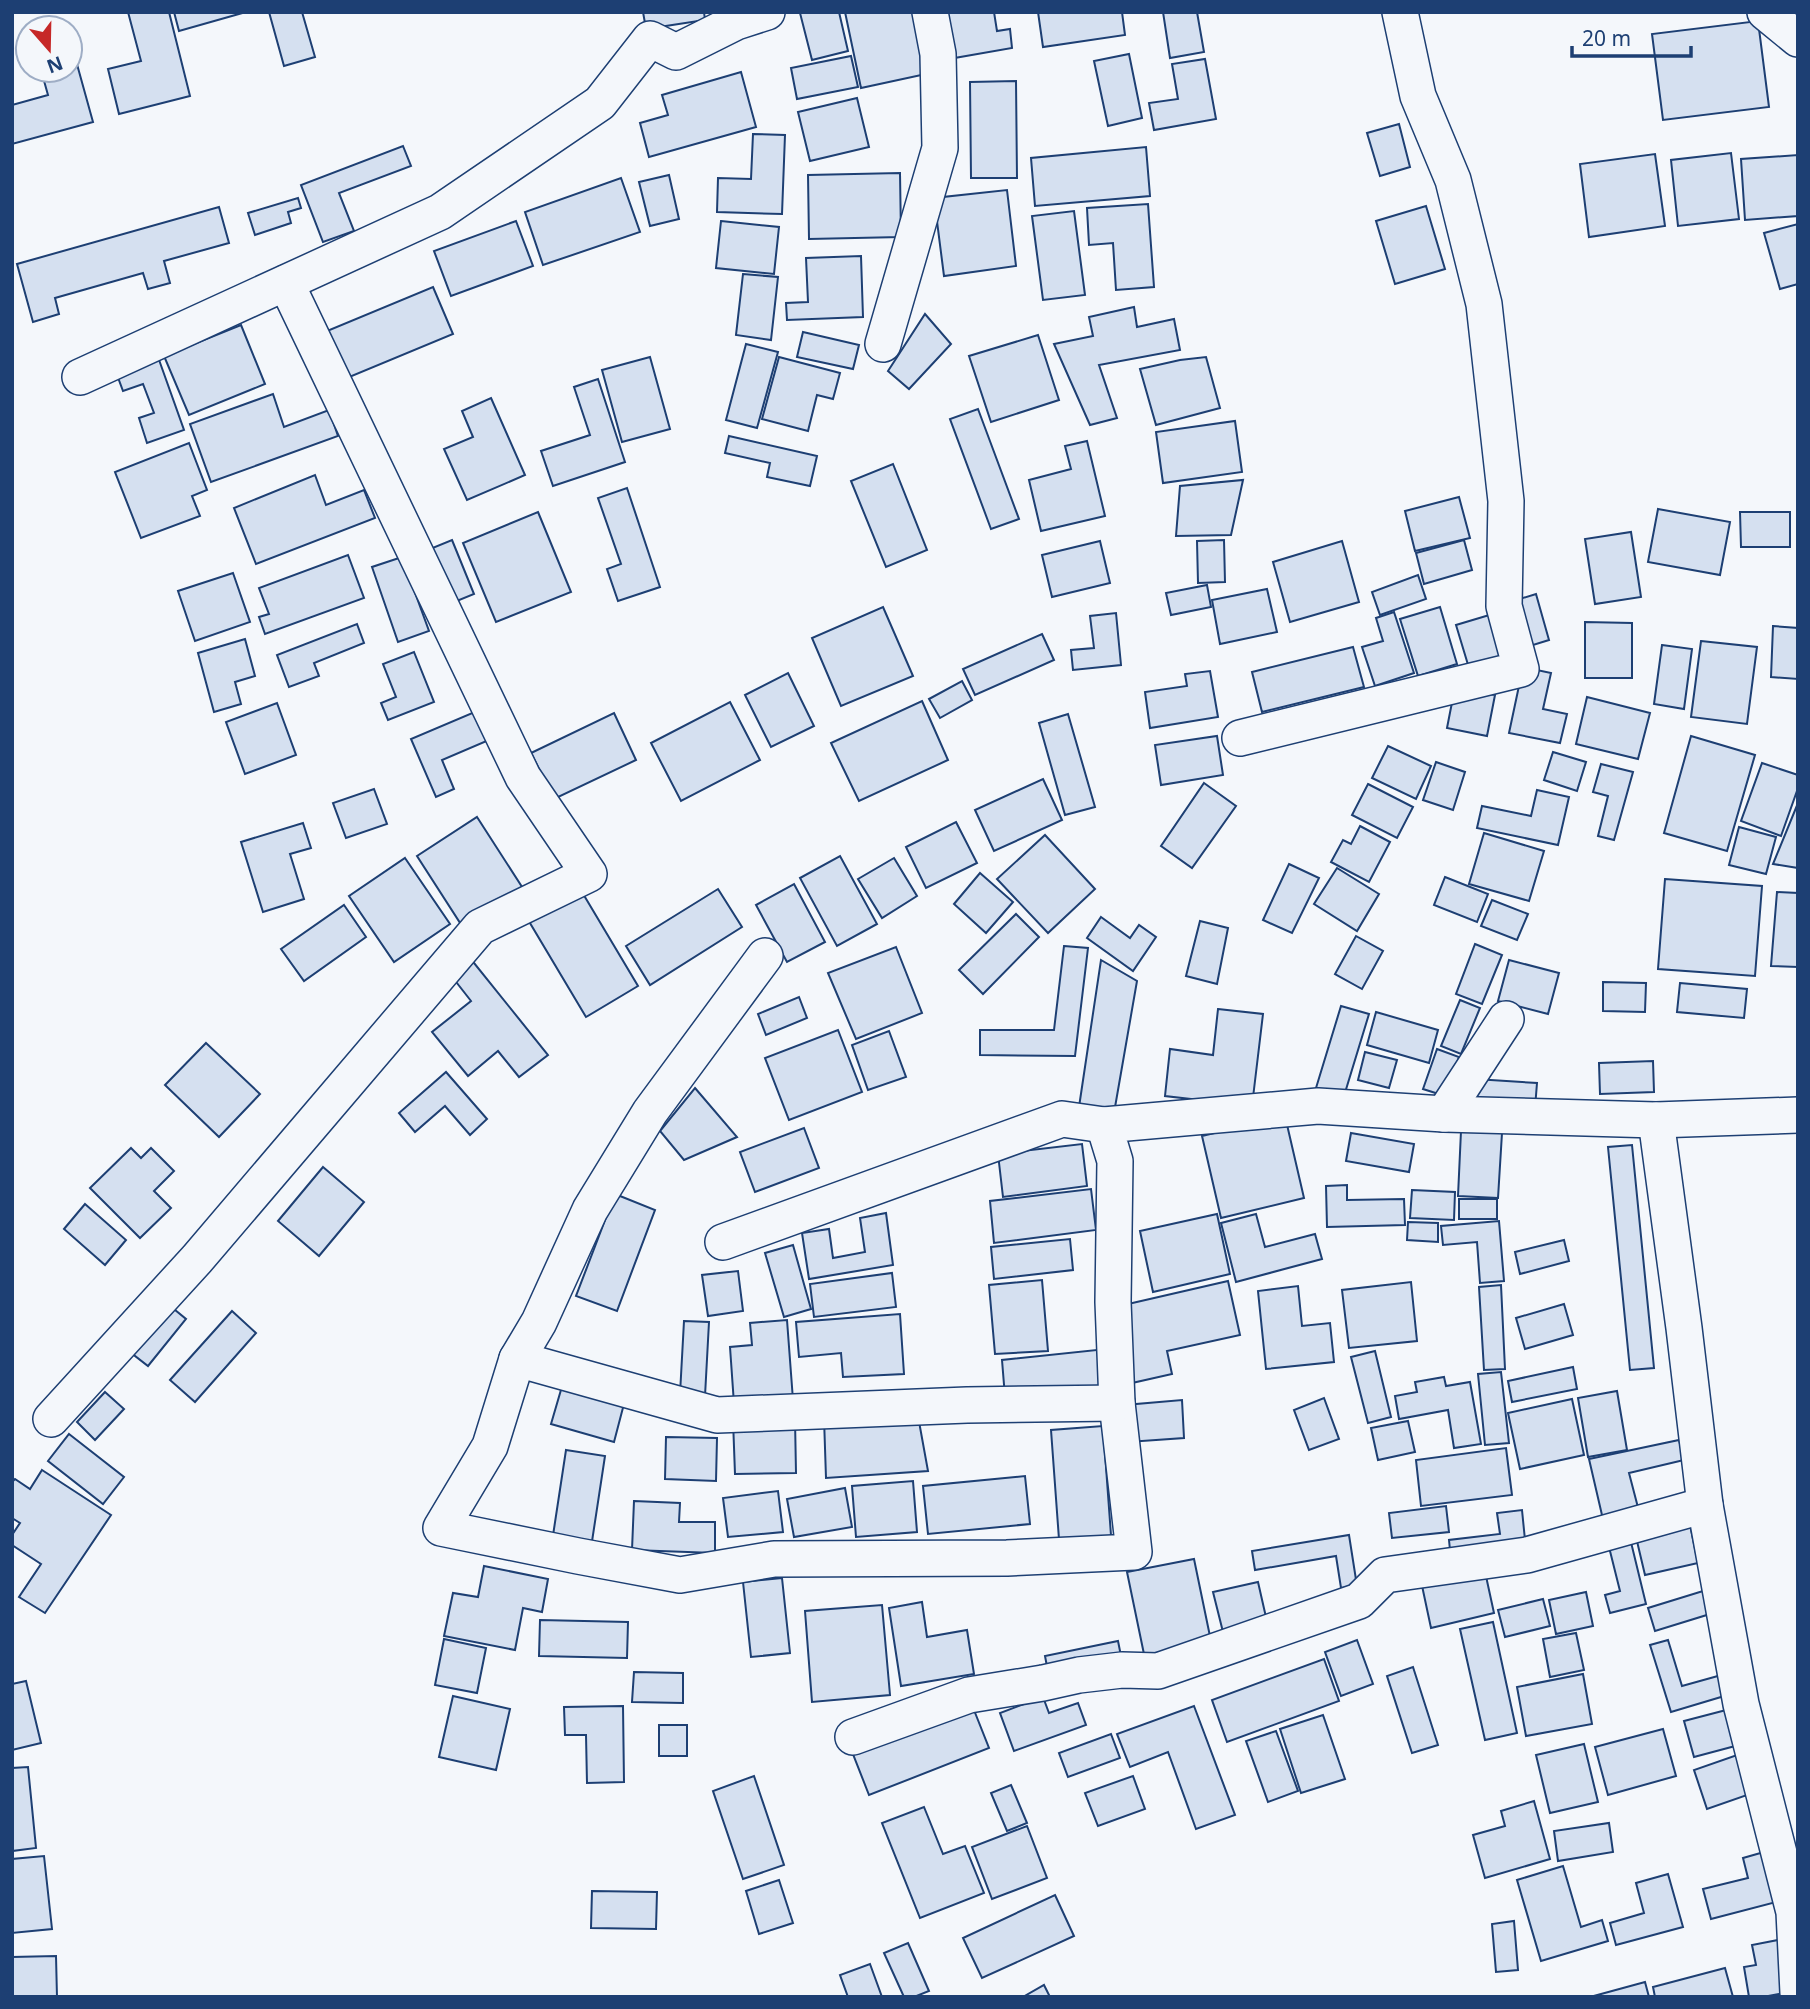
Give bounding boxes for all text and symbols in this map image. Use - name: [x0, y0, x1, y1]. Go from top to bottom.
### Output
- north arrow: [14, 14, 84, 84]
- scale bar: [1572, 14, 1691, 58]
- text: 20 m: [1582, 24, 1631, 52]
- text: N: [43, 50, 67, 80]

